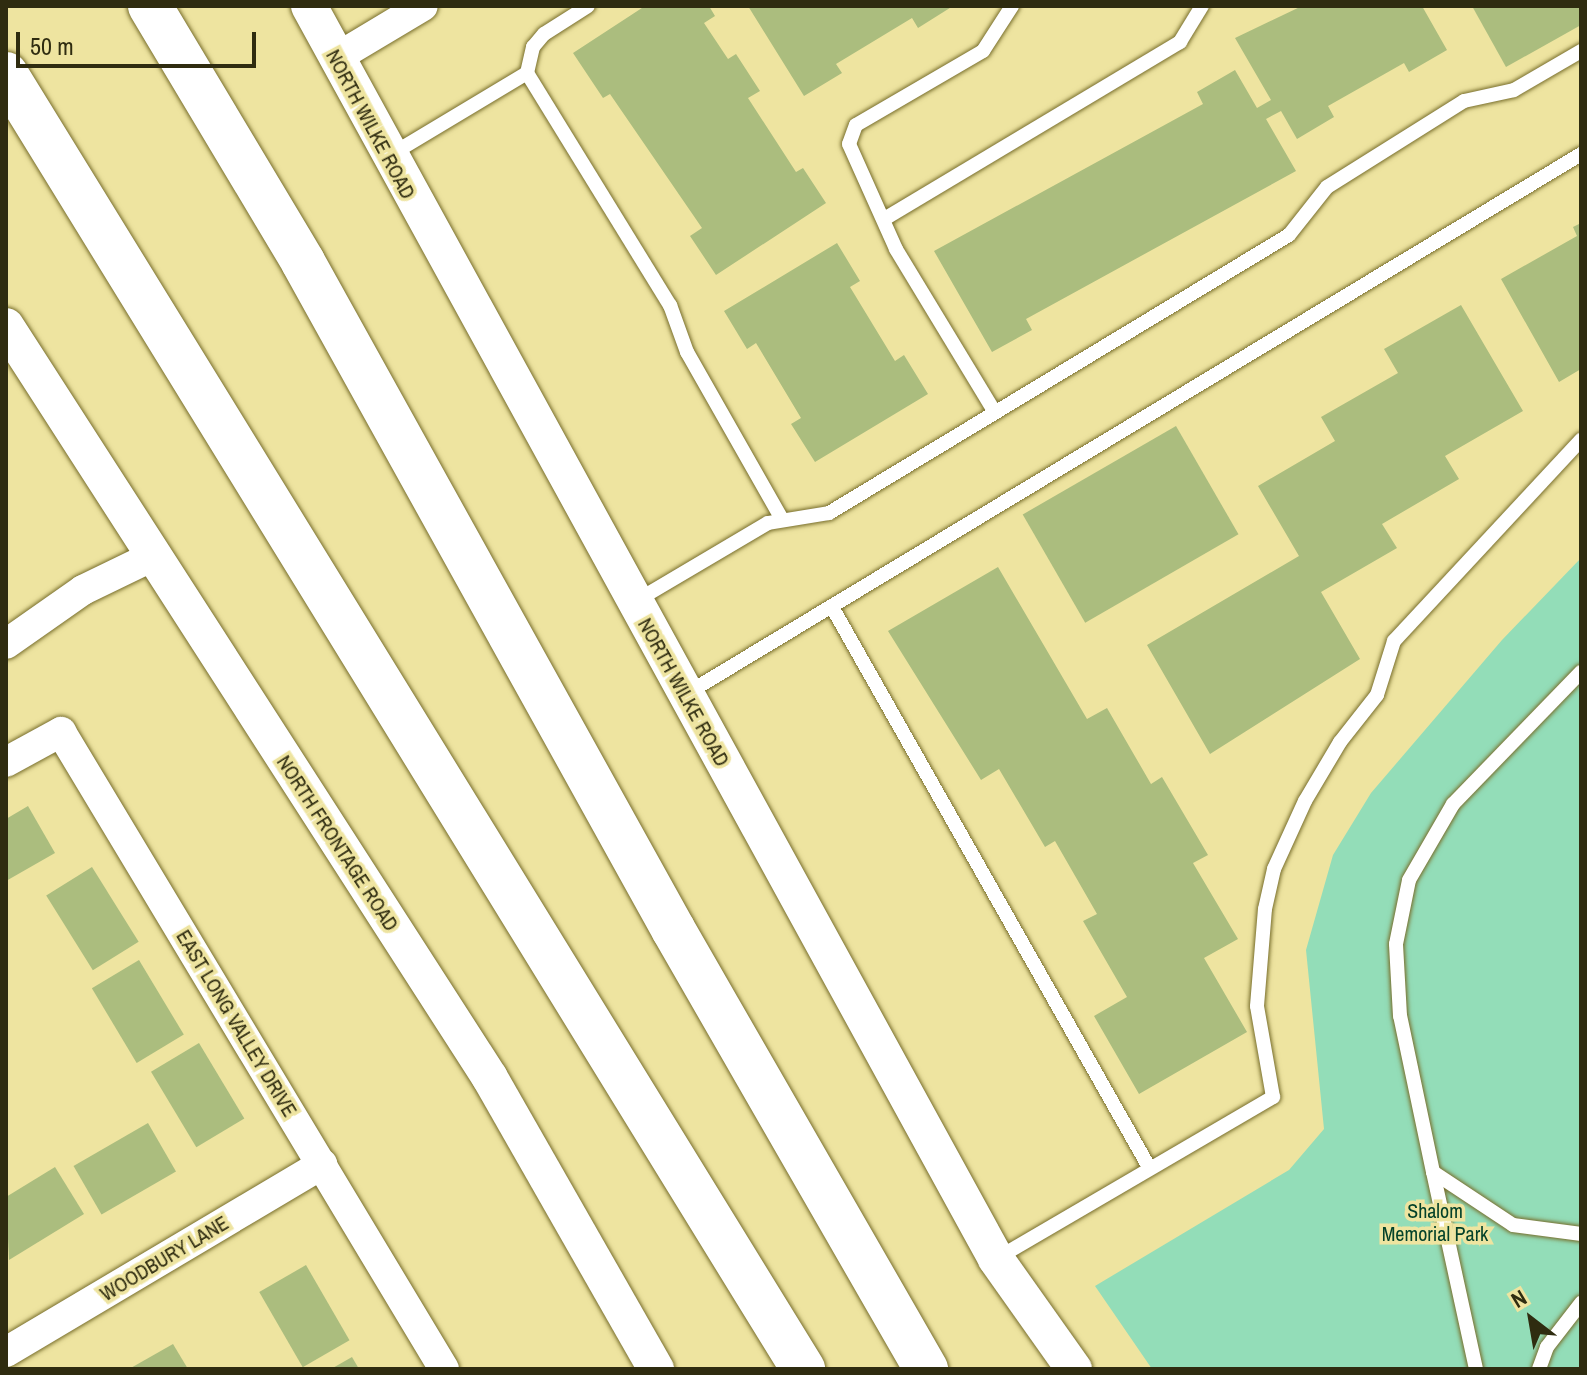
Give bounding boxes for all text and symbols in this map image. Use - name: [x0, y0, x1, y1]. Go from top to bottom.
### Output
- scale bar: [20, 16, 260, 66]
- text: 50 m: [30, 30, 74, 62]
- street label: NORTH WILKE ROAD: [322, 45, 420, 203]
- street label: NORTH WILKE ROAD: [633, 614, 735, 770]
- street label: NORTH FRONTAGE ROAD: [272, 751, 404, 935]
- street label: EAST LONG VALLEY DRIVE: [172, 925, 302, 1121]
- park label: Shalom Memorial Park: [1382, 1199, 1488, 1246]
- street label: WOODBURY LANE: [95, 1210, 233, 1306]
- north arrow: [1491, 1279, 1571, 1359]
- text: N: [1505, 1282, 1532, 1315]

